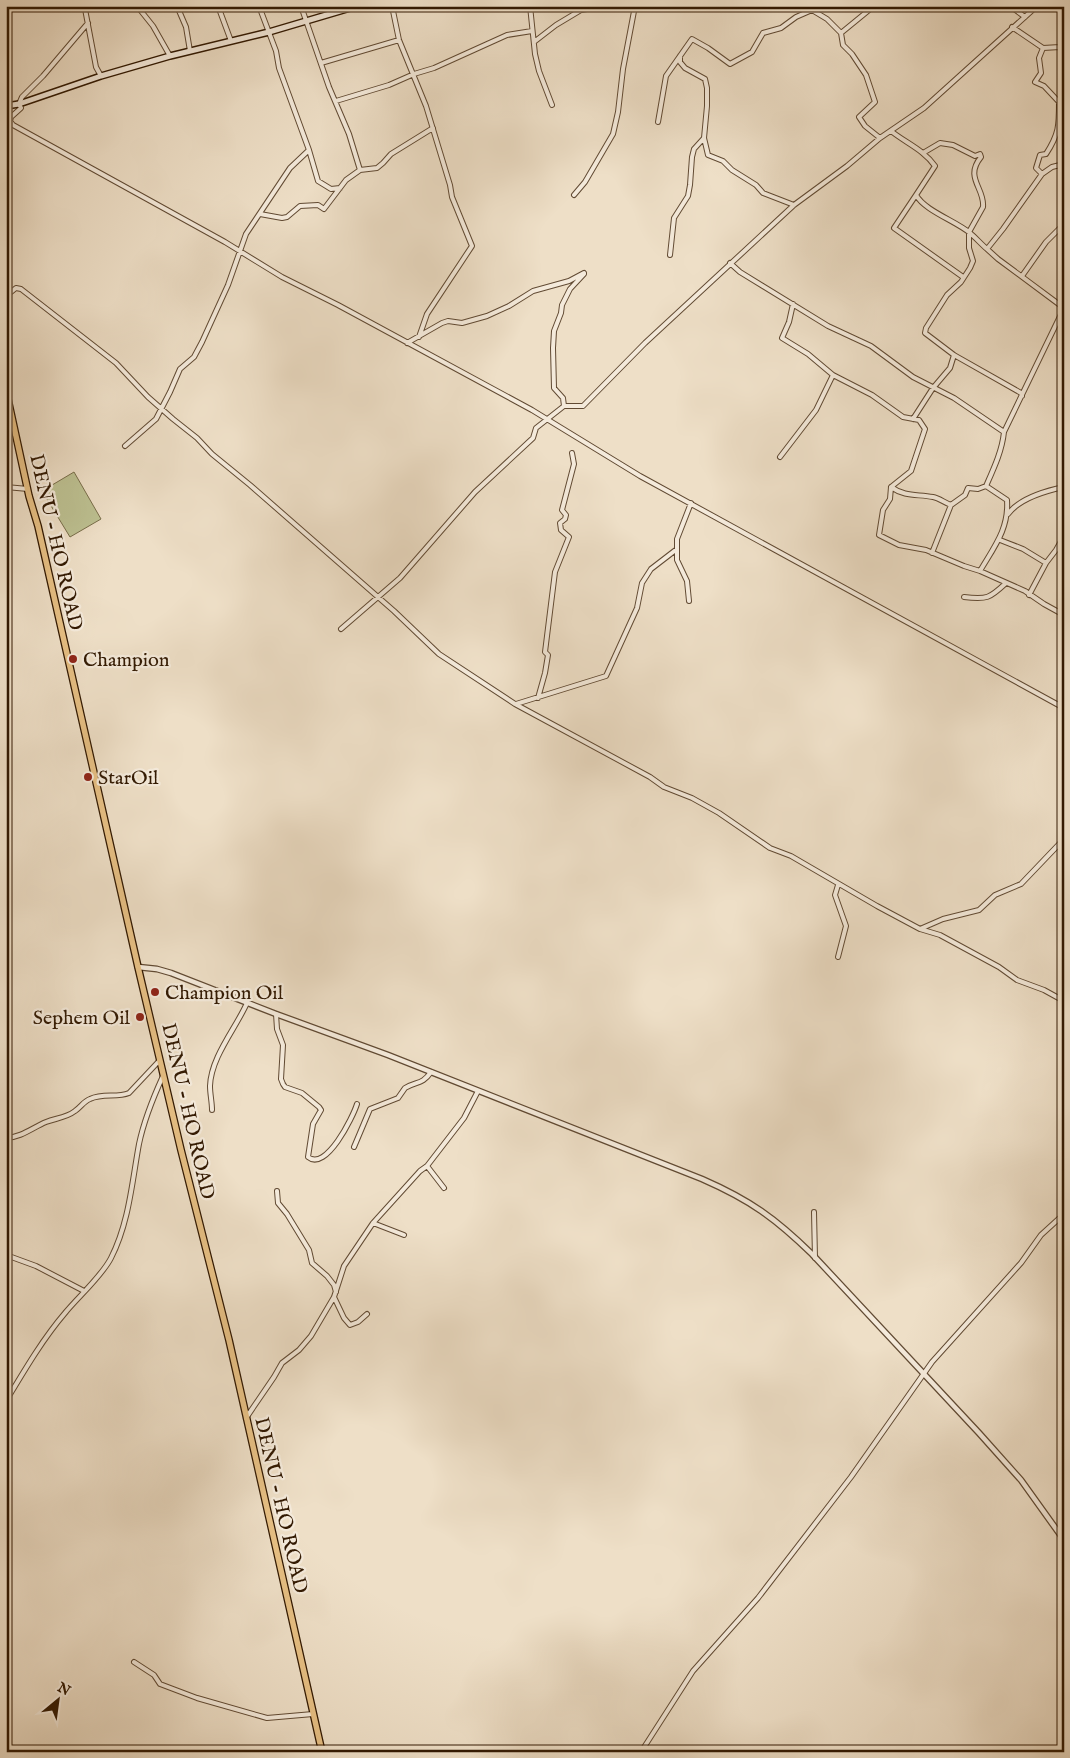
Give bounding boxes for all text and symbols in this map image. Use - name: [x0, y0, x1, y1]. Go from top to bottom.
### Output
- street label: DENU - HO ROAD: [23, 452, 88, 633]
- place label: Champion: [83, 648, 170, 673]
- marker: Champion: [67, 653, 79, 665]
- place label: StarOil: [98, 766, 159, 791]
- marker: StarOil: [82, 771, 94, 783]
- place label: Champion Oil: [165, 981, 284, 1006]
- marker: Champion Oil: [149, 986, 161, 998]
- place label: Sephem Oil: [33, 1006, 131, 1031]
- marker: Sephem Oil: [134, 1011, 146, 1023]
- street label: DENU - HO ROAD: [155, 1021, 220, 1202]
- street label: DENU - HO ROAD: [248, 1415, 313, 1596]
- north arrow: [32, 1676, 82, 1726]
- text: N: [53, 1678, 73, 1700]

